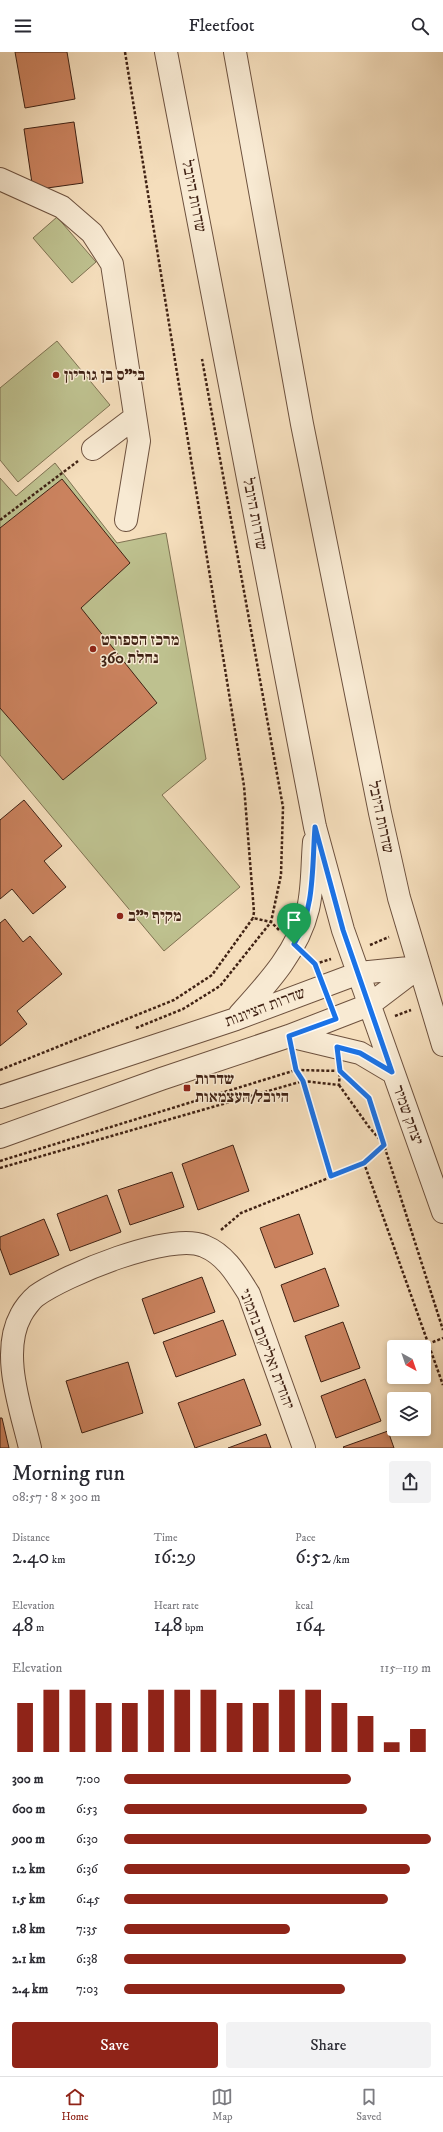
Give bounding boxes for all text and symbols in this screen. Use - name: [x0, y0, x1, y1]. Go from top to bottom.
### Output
- icon: menu: [12, 15, 34, 37]
- text: Fleetfoot: [189, 15, 254, 37]
- icon: search: [409, 15, 431, 37]
- street label: שדרות היובל: [177, 158, 211, 234]
- place label: בי"ס בן גוריון: [64, 365, 145, 385]
- marker: בי"ס בן גוריון: [51, 370, 61, 380]
- street label: שדרות היובל: [238, 476, 272, 552]
- place label: מרכז הספורט 360 נחלת: [101, 630, 179, 668]
- marker: מרכז הספורט 360 נחלת: [88, 644, 98, 654]
- street label: שדרות היובל: [364, 779, 399, 855]
- pin: [277, 903, 311, 944]
- place label: מקיף י"ב: [128, 906, 182, 926]
- icon: arrive: [283, 909, 305, 931]
- marker: מקיף י"ב: [115, 911, 125, 921]
- street label: שדרות הציונות: [222, 982, 308, 1032]
- place label: שדרות היובל/העצמאות: [195, 1069, 289, 1107]
- street label: יצחק שמיר: [388, 1082, 428, 1148]
- marker: שדרות היובל/העצמאות: [182, 1083, 192, 1093]
- street label: יהודית ואליקום נחמוני: [235, 1286, 299, 1412]
- north arrow: [387, 1340, 431, 1384]
- map controls: [387, 1340, 431, 1436]
- button: layers: [387, 1392, 431, 1436]
- text: Morning run: [12, 1460, 125, 1487]
- button: share: [389, 1461, 431, 1503]
- text: 08:57 · 8 × 300 m: [12, 1489, 101, 1505]
- text: Distance: [12, 1531, 50, 1545]
- text: Time: [154, 1531, 178, 1545]
- text: Pace: [295, 1531, 316, 1545]
- text: 2.40: [12, 1545, 49, 1570]
- text: 16:29: [154, 1545, 196, 1570]
- text: 6:52: [295, 1545, 331, 1570]
- text: km: [49, 1553, 65, 1567]
- text: /km: [331, 1553, 350, 1567]
- text: Elevation: [12, 1599, 55, 1613]
- text: Heart rate: [154, 1599, 199, 1613]
- text: kcal: [295, 1599, 313, 1613]
- text: 48: [12, 1613, 34, 1638]
- text: 148: [154, 1613, 183, 1638]
- text: 164: [295, 1613, 325, 1638]
- text: m: [34, 1621, 44, 1635]
- text: bpm: [183, 1621, 204, 1635]
- text: Elevation: [12, 1660, 62, 1676]
- text: 115–119 m: [380, 1660, 431, 1676]
- text: 300 m: [12, 1771, 43, 1787]
- text: 7:00: [76, 1771, 100, 1787]
- text: 600 m: [12, 1801, 45, 1817]
- text: 6:53: [76, 1801, 97, 1817]
- text: 900 m: [12, 1831, 45, 1847]
- text: 6:30: [76, 1831, 98, 1847]
- text: 1.2 km: [12, 1861, 45, 1877]
- text: 6:36: [76, 1861, 98, 1877]
- text: 1.5 km: [12, 1891, 45, 1907]
- text: 6:45: [76, 1891, 100, 1907]
- text: 1.8 km: [12, 1921, 45, 1937]
- text: 7:35: [76, 1921, 98, 1937]
- text: 2.1 km: [12, 1951, 45, 1967]
- text: 6:38: [76, 1951, 98, 1967]
- text: 2.4 km: [12, 1981, 48, 1997]
- text: 7:03: [76, 1981, 98, 1997]
- button: Save: [12, 2022, 218, 2068]
- button: Share: [226, 2022, 431, 2068]
- tab: Home: [61, 2086, 89, 2124]
- tab: Map: [211, 2086, 233, 2124]
- tab: Saved: [356, 2086, 382, 2124]

